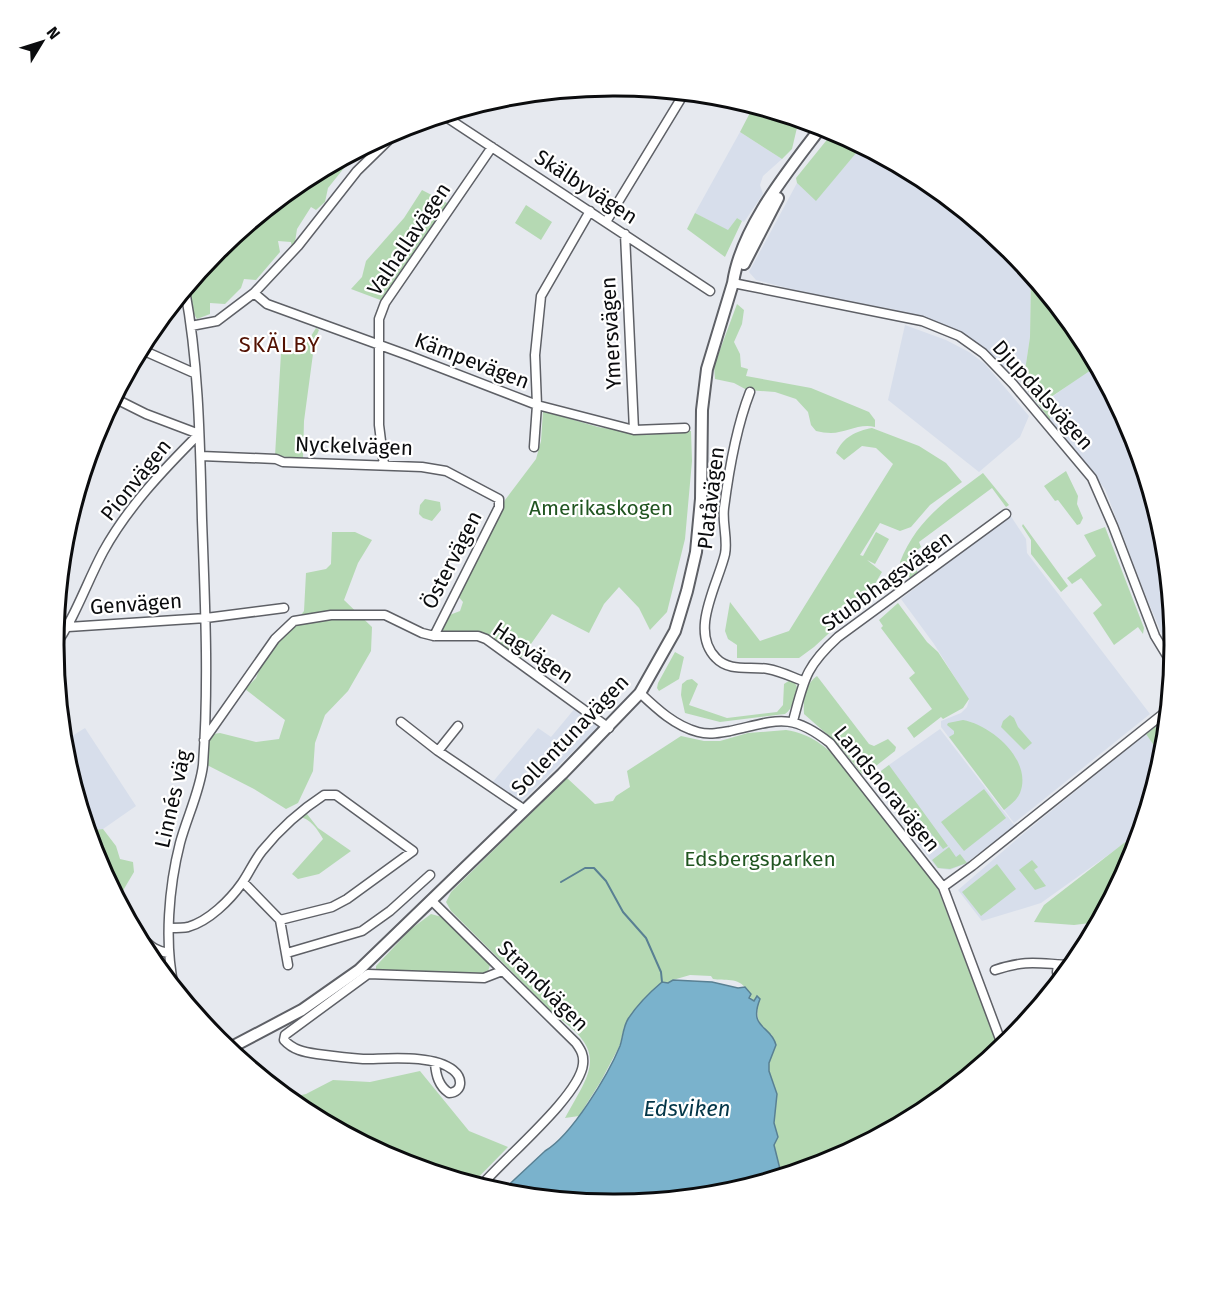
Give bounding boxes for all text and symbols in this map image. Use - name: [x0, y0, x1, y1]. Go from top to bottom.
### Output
- north arrow: [12, 12, 72, 72]
- text: N: [43, 23, 64, 43]
- street label: Skälbyvägen: [530, 144, 642, 230]
- street label: Valhallavägen: [362, 178, 456, 300]
- street label: Ymersvägen: [595, 276, 627, 390]
- street label: Kämpevägen: [411, 327, 533, 395]
- district label: SKÄLBY: [239, 331, 321, 358]
- street label: Djupdalsvägen: [987, 335, 1099, 455]
- street label: Nyckelvägen: [295, 431, 413, 461]
- street label: Pionvägen: [95, 434, 177, 526]
- street label: Platåvägen: [692, 445, 730, 551]
- park label: Amerikaskogen: [529, 495, 673, 521]
- street label: Östervägen: [416, 507, 488, 613]
- street label: Stubbhagsvägen: [816, 525, 958, 637]
- street label: Genvägen: [89, 588, 183, 620]
- street label: Hagvägen: [488, 617, 578, 689]
- street label: Sollentunavägen: [506, 669, 634, 801]
- street label: Landsnoravägen: [828, 721, 946, 857]
- street label: Linnés väg: [149, 747, 197, 851]
- park label: Edsbergsparken: [684, 846, 836, 872]
- street label: Strandvägen: [492, 935, 594, 1037]
- water label: Edsviken: [644, 1095, 730, 1122]

